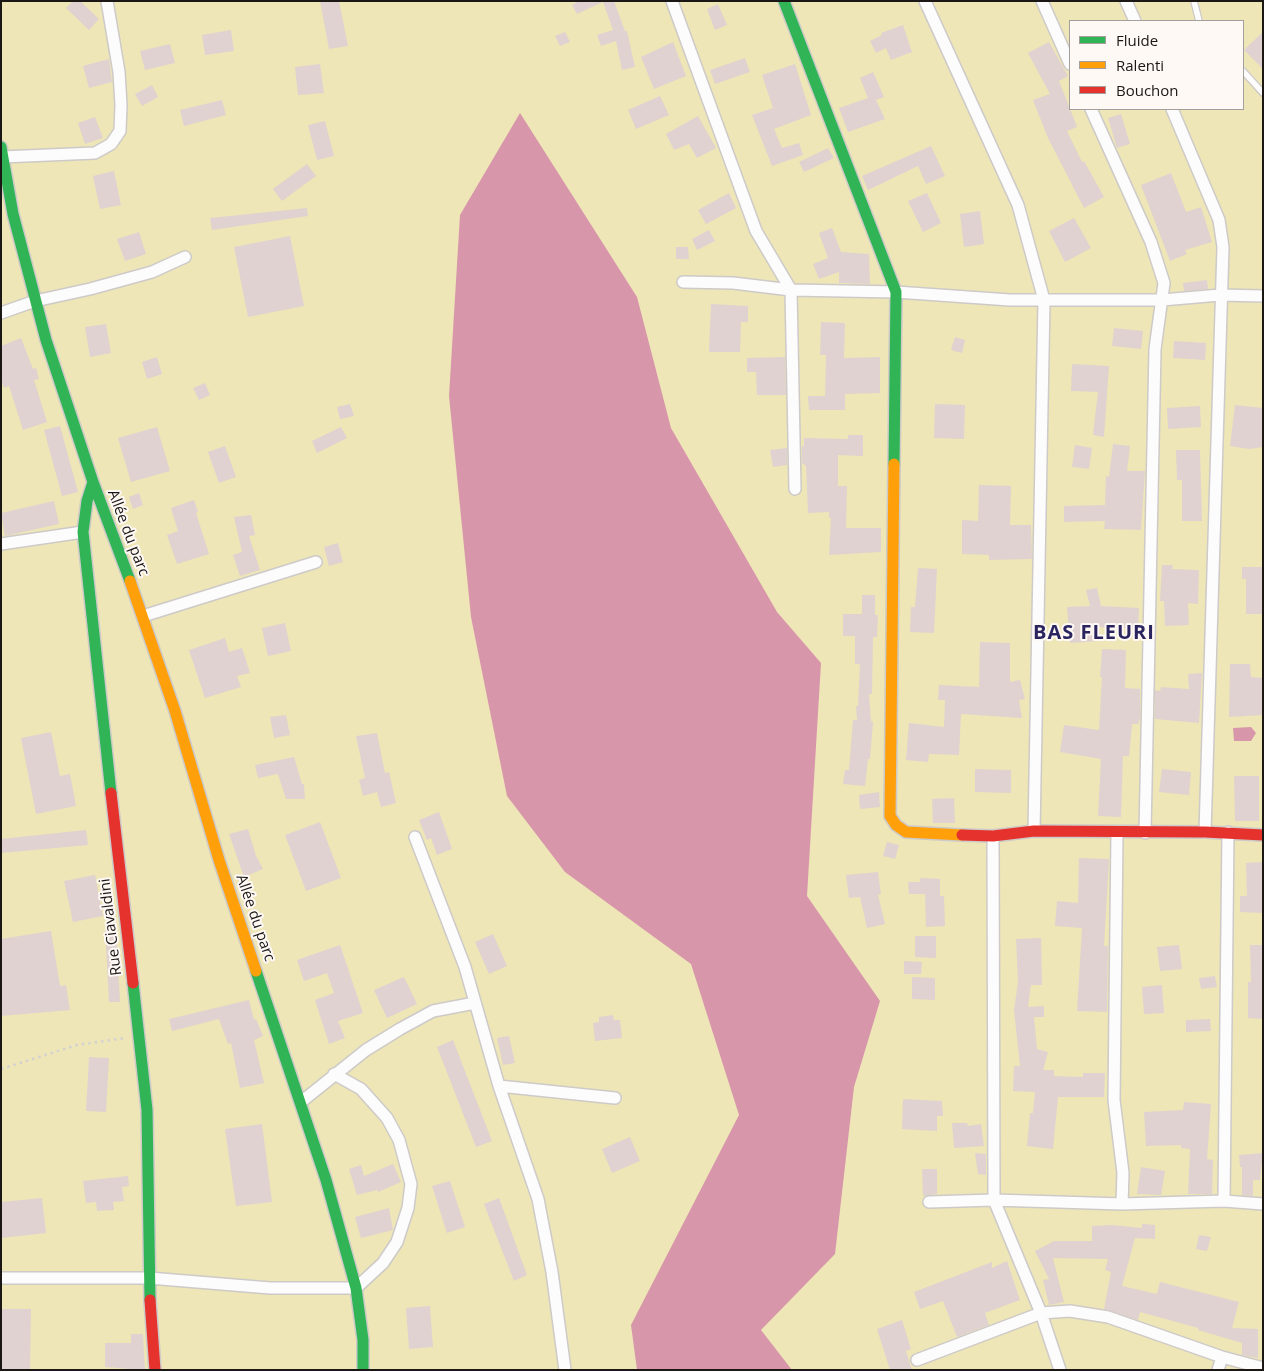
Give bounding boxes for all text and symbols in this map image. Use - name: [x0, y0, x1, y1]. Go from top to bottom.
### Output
- legend: [1069, 20, 1244, 110]
- text: Fluide: [1116, 30, 1158, 50]
- text: Ralenti: [1116, 55, 1164, 75]
- text: Bouchon: [1116, 80, 1179, 100]
- street label: Allée du parc: [103, 487, 153, 579]
- district label: BAS FLEURI: [1032, 621, 1156, 645]
- street label: Allée du parc: [232, 872, 278, 964]
- street label: Rue Ciavaldini: [96, 877, 126, 977]

